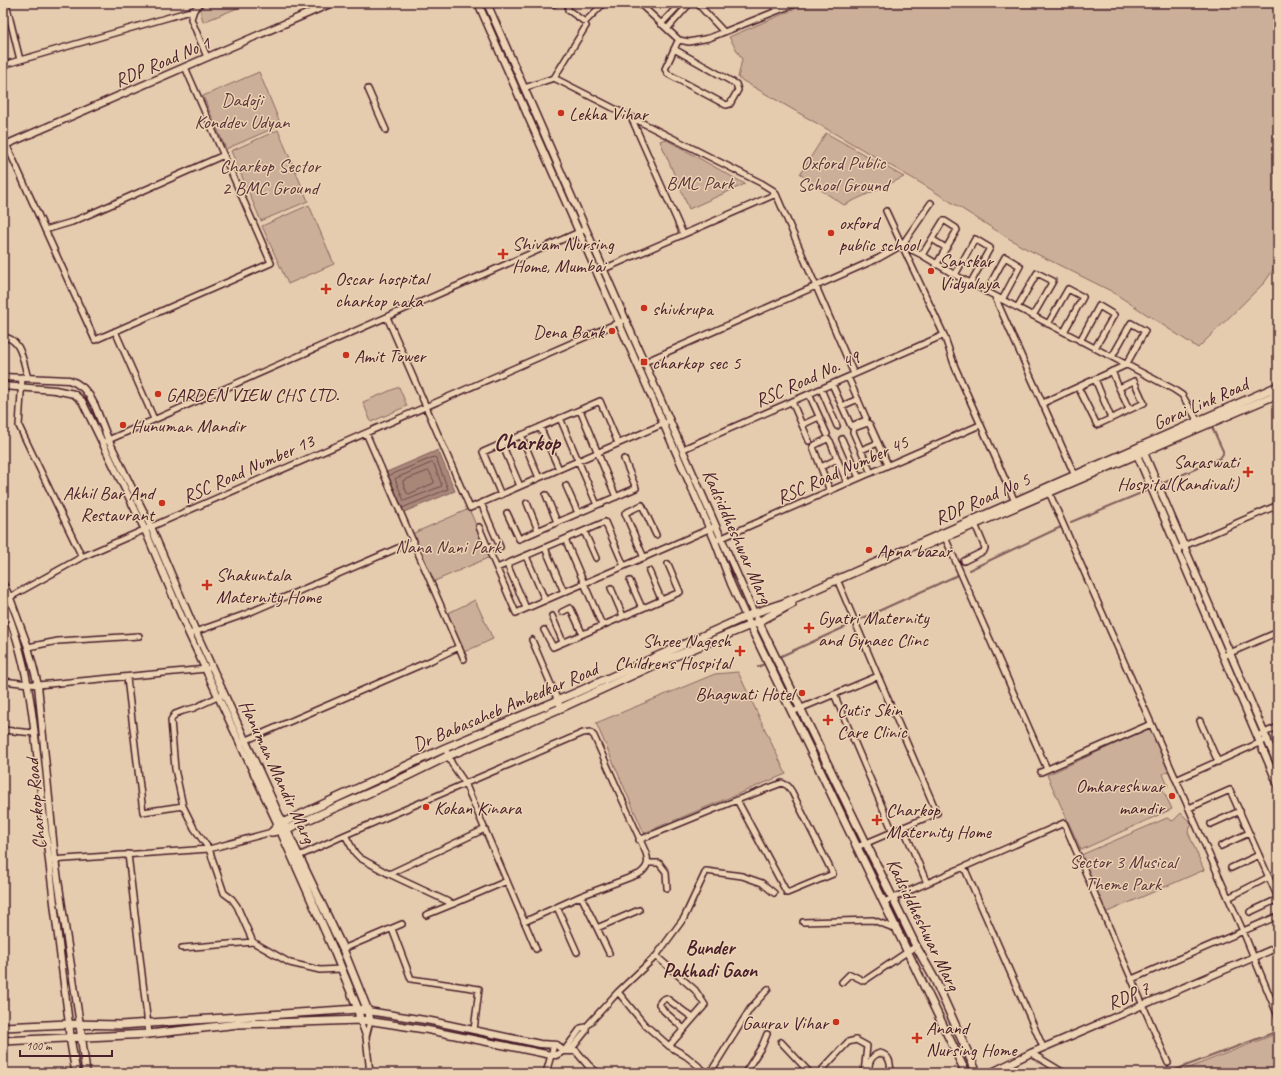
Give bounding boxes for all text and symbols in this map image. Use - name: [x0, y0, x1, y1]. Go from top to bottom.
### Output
- street label: RDP Road No 1: [111, 30, 215, 93]
- park label: Dadoji Konddev Udyan: [194, 88, 290, 134]
- place label: Lekha Vihar: [569, 102, 650, 126]
- marker: Lekha Vihar: [556, 108, 566, 118]
- park label: Oxford Public School Ground: [797, 151, 891, 197]
- park label: Charkop Sector 2 BMC Ground: [220, 154, 322, 200]
- park label: BMC Park: [666, 171, 735, 195]
- place label: oxford public school: [839, 211, 922, 257]
- marker: oxford public school: [826, 228, 836, 238]
- place label: Shivam Nursing Home, Mumbai: [512, 232, 615, 278]
- marker: Shivam Nursing Home, Mumbai: [497, 248, 509, 260]
- place label: Sanskar Vidyalaya: [939, 249, 1001, 295]
- marker: Sanskar Vidyalaya: [926, 266, 936, 276]
- place label: Oscar hospital charkop naka: [335, 267, 432, 313]
- marker: Oscar hospital charkop naka: [320, 283, 332, 295]
- place label: shivkrupa: [652, 297, 715, 321]
- marker: shivkrupa: [639, 303, 649, 313]
- place label: Dena Bank: [533, 320, 606, 344]
- marker: Dena Bank: [607, 326, 617, 336]
- place label: Amit Tower: [354, 344, 428, 368]
- street label: RSC Road No. 49: [751, 345, 865, 413]
- marker: Amit Tower: [341, 350, 351, 360]
- place label: charkop sec 5: [652, 351, 742, 375]
- marker: charkop sec 5: [639, 357, 649, 367]
- street label: Gorai Link Road: [1149, 371, 1255, 436]
- place label: GARDEN VIEW CHS LTD.: [166, 383, 339, 407]
- marker: GARDEN VIEW CHS LTD.: [153, 389, 163, 399]
- place label: Hunuman Mandir: [131, 414, 247, 438]
- marker: Hunuman Mandir: [118, 420, 128, 430]
- district label: Charkop: [494, 428, 562, 457]
- street label: RSC Road Number 13: [179, 429, 319, 509]
- street label: RSC Road Number 45: [773, 430, 913, 510]
- place label: Saraswati Hospital(Kandivali): [1117, 450, 1241, 496]
- street label: Kadsiddheshwar Marg: [697, 466, 778, 608]
- marker: Saraswati Hospital(Kandivali): [1242, 466, 1254, 478]
- street label: RDP Road No 5: [931, 467, 1035, 531]
- place label: Akhil Bar And Restaurant: [63, 481, 157, 527]
- marker: Akhil Bar And Restaurant: [157, 498, 167, 508]
- park label: Nana Nani Park: [395, 535, 503, 559]
- place label: Apna bazar: [877, 539, 953, 563]
- marker: Apna bazar: [864, 545, 874, 555]
- place label: Shakuntala Maternity Home: [216, 563, 323, 609]
- marker: Shakuntala Maternity Home: [201, 579, 213, 591]
- place label: Gyatri Maternity and Gynaec Clinc: [818, 606, 930, 652]
- marker: Gyatri Maternity and Gynaec Clinc: [803, 622, 815, 634]
- place label: Shree Nagesh Childrens Hospital: [615, 629, 735, 675]
- marker: Shree Nagesh Childrens Hospital: [734, 645, 746, 657]
- street label: Dr Babasaheb Ambedkar Road: [409, 656, 605, 757]
- place label: Bhagwati Hotel: [695, 682, 798, 706]
- marker: Bhagwati Hotel: [797, 688, 807, 698]
- street label: Hanuman Mandir Marg: [233, 696, 321, 848]
- place label: Cutis Skin Care Clinic: [837, 698, 908, 744]
- marker: Cutis Skin Care Clinic: [822, 714, 834, 726]
- street label: Charkop Road: [20, 754, 52, 850]
- place label: Omkareshwar mandir: [1076, 774, 1166, 820]
- marker: Omkareshwar mandir: [1167, 791, 1177, 801]
- place label: Kokan Kinara: [434, 796, 523, 820]
- place label: Charkop Maternity Home: [886, 798, 993, 844]
- marker: Kokan Kinara: [421, 802, 431, 812]
- marker: Charkop Maternity Home: [871, 814, 883, 826]
- park label: Sector 3 Musical Theme Park: [1069, 850, 1181, 896]
- street label: Kadsiddheshwar Marg: [881, 854, 966, 996]
- district label: Bunder Pakhadi Gaon: [663, 935, 758, 983]
- street label: RDP 7: [1104, 976, 1154, 1015]
- place label: Gaurav Vihar: [742, 1011, 830, 1035]
- place label: Anand Nursing Home: [926, 1016, 1018, 1062]
- marker: Gaurav Vihar: [831, 1017, 841, 1027]
- scale bar: [20, 1032, 112, 1058]
- marker: Anand Nursing Home: [911, 1032, 923, 1044]
- text: 100 m: [26, 1038, 53, 1054]

